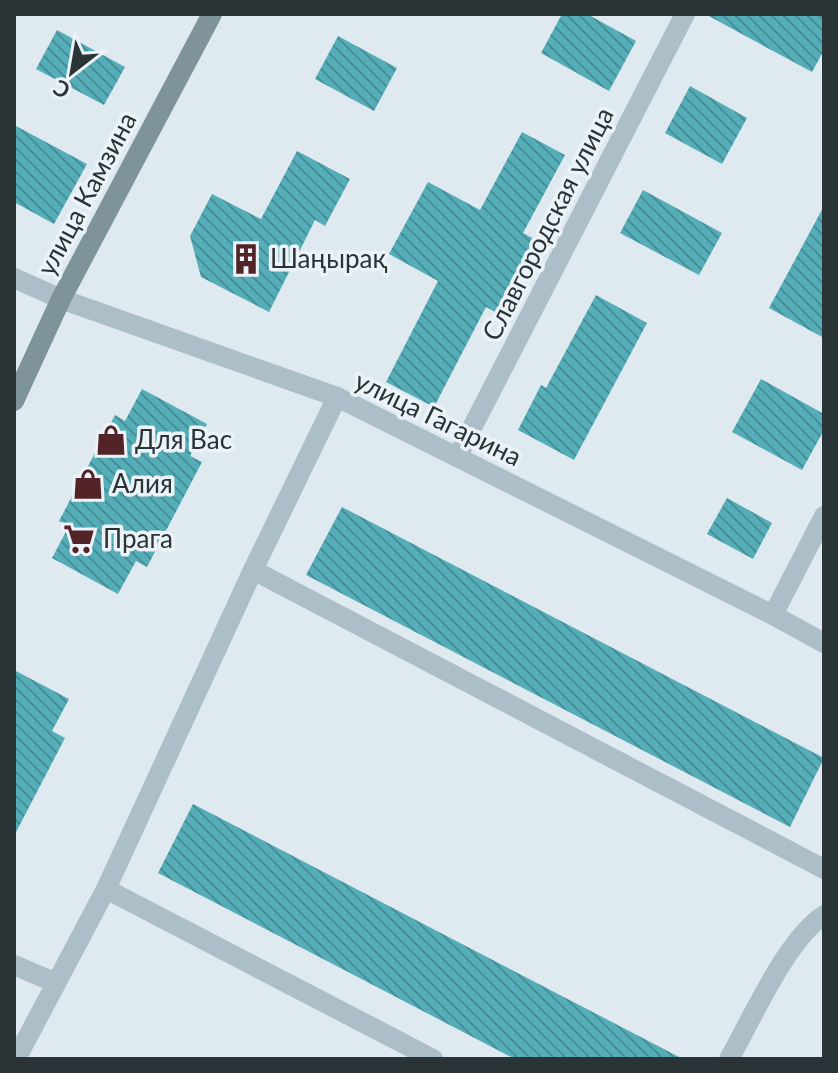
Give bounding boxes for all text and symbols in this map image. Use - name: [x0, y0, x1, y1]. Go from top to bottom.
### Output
- north arrow: [32, 32, 112, 112]
- text: С: [48, 74, 75, 105]
- street label: Славгородская улица: [474, 102, 620, 345]
- street label: улица Камзина: [30, 106, 143, 281]
- building icon: Шаңырақ: [229, 242, 263, 276]
- place label: Шаңырақ: [270, 242, 387, 274]
- street label: улица Гагарина: [350, 364, 527, 472]
- shop icon: Для Вас: [94, 423, 128, 457]
- place label: Для Вас: [135, 423, 232, 455]
- shop icon: Алия: [71, 467, 105, 501]
- place label: Алия: [112, 467, 173, 499]
- supermarket icon: Прага: [62, 522, 96, 556]
- place label: Прага: [103, 522, 173, 554]

